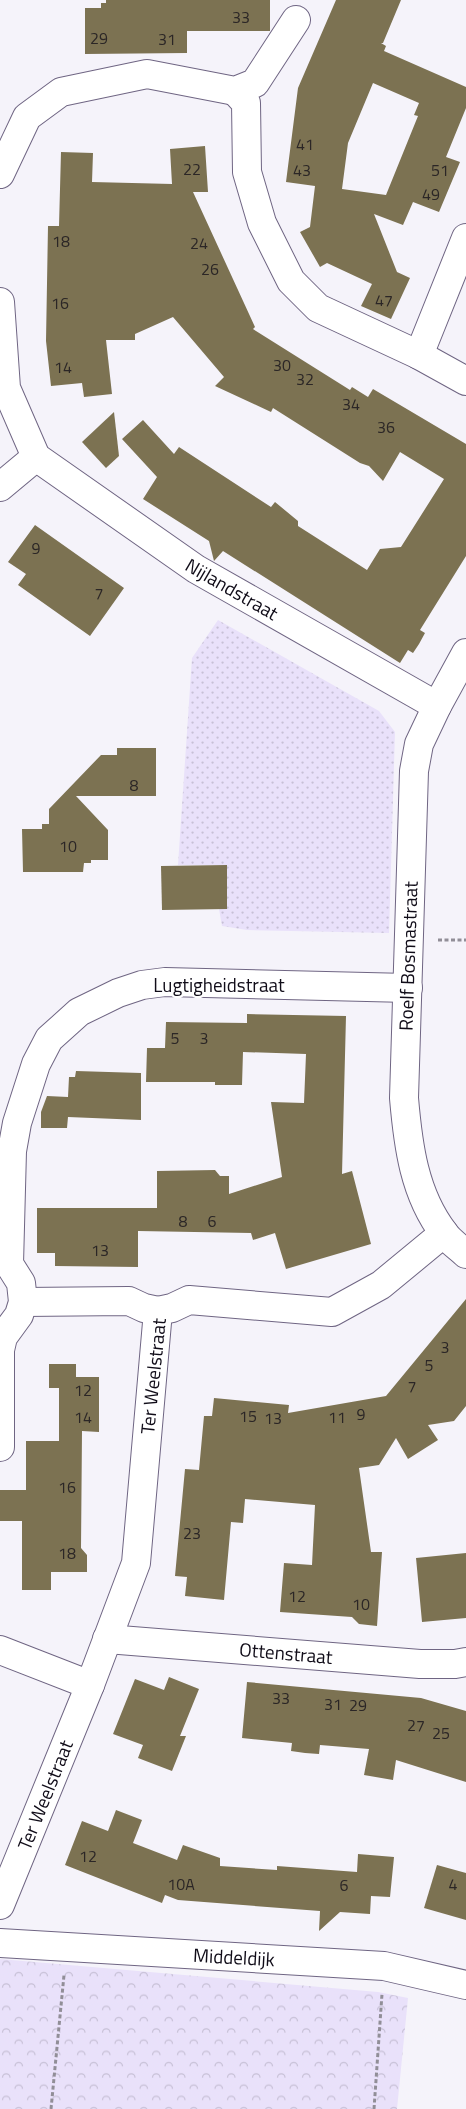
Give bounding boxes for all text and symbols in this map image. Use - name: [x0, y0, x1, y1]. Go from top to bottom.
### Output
- house number: 33: [232, 5, 250, 29]
- house number: 29: [90, 26, 108, 50]
- house number: 31: [158, 27, 176, 51]
- house number: 41: [296, 132, 314, 156]
- house number: 22: [183, 157, 201, 181]
- house number: 43: [293, 158, 311, 182]
- house number: 51: [431, 158, 449, 182]
- house number: 49: [422, 182, 440, 206]
- house number: 18: [52, 229, 70, 253]
- house number: 24: [190, 231, 208, 255]
- house number: 26: [201, 257, 219, 281]
- house number: 47: [375, 288, 393, 312]
- house number: 16: [51, 291, 69, 315]
- house number: 30: [273, 353, 291, 377]
- house number: 14: [54, 355, 72, 379]
- house number: 32: [296, 367, 314, 391]
- house number: 34: [342, 392, 360, 416]
- house number: 36: [377, 415, 395, 439]
- house number: 9: [32, 536, 41, 560]
- street label: Nijlandstraat: [180, 550, 284, 627]
- house number: 7: [95, 581, 103, 605]
- house number: 8: [130, 773, 139, 797]
- house number: 10: [59, 834, 77, 858]
- street label: Roelf Bosmastraat: [390, 880, 425, 1031]
- street label: Lugtigheidstraat: [153, 970, 285, 999]
- house number: 5: [171, 1026, 180, 1050]
- house number: 3: [200, 1026, 208, 1050]
- house number: 8: [179, 1209, 188, 1233]
- house number: 6: [208, 1209, 217, 1233]
- house number: 13: [91, 1238, 109, 1262]
- street label: Ter Weelstraat: [132, 1316, 173, 1435]
- house number: 3: [441, 1335, 449, 1359]
- house number: 5: [425, 1353, 434, 1377]
- house number: 7: [408, 1374, 416, 1398]
- house number: 12: [74, 1378, 92, 1402]
- house number: 9: [357, 1402, 366, 1426]
- house number: 15: [239, 1404, 257, 1428]
- house number: 14: [74, 1405, 92, 1429]
- house number: 11: [328, 1405, 346, 1429]
- house number: 13: [264, 1406, 282, 1430]
- house number: 16: [58, 1475, 76, 1499]
- house number: 23: [183, 1521, 201, 1545]
- house number: 18: [58, 1541, 76, 1565]
- house number: 12: [288, 1584, 306, 1608]
- house number: 10: [352, 1592, 370, 1616]
- street label: Ottenstraat: [238, 1634, 334, 1671]
- house number: 33: [272, 1686, 290, 1710]
- house number: 31: [324, 1692, 342, 1716]
- house number: 29: [349, 1693, 367, 1717]
- house number: 27: [407, 1713, 425, 1737]
- house number: 25: [432, 1721, 450, 1745]
- street label: Ter Weelstraat: [9, 1735, 80, 1854]
- house number: 12: [79, 1844, 97, 1868]
- house number: 10A: [167, 1872, 195, 1896]
- house number: 4: [449, 1872, 458, 1896]
- house number: 6: [340, 1873, 349, 1897]
- street label: Middeldijk: [192, 1940, 276, 1973]

